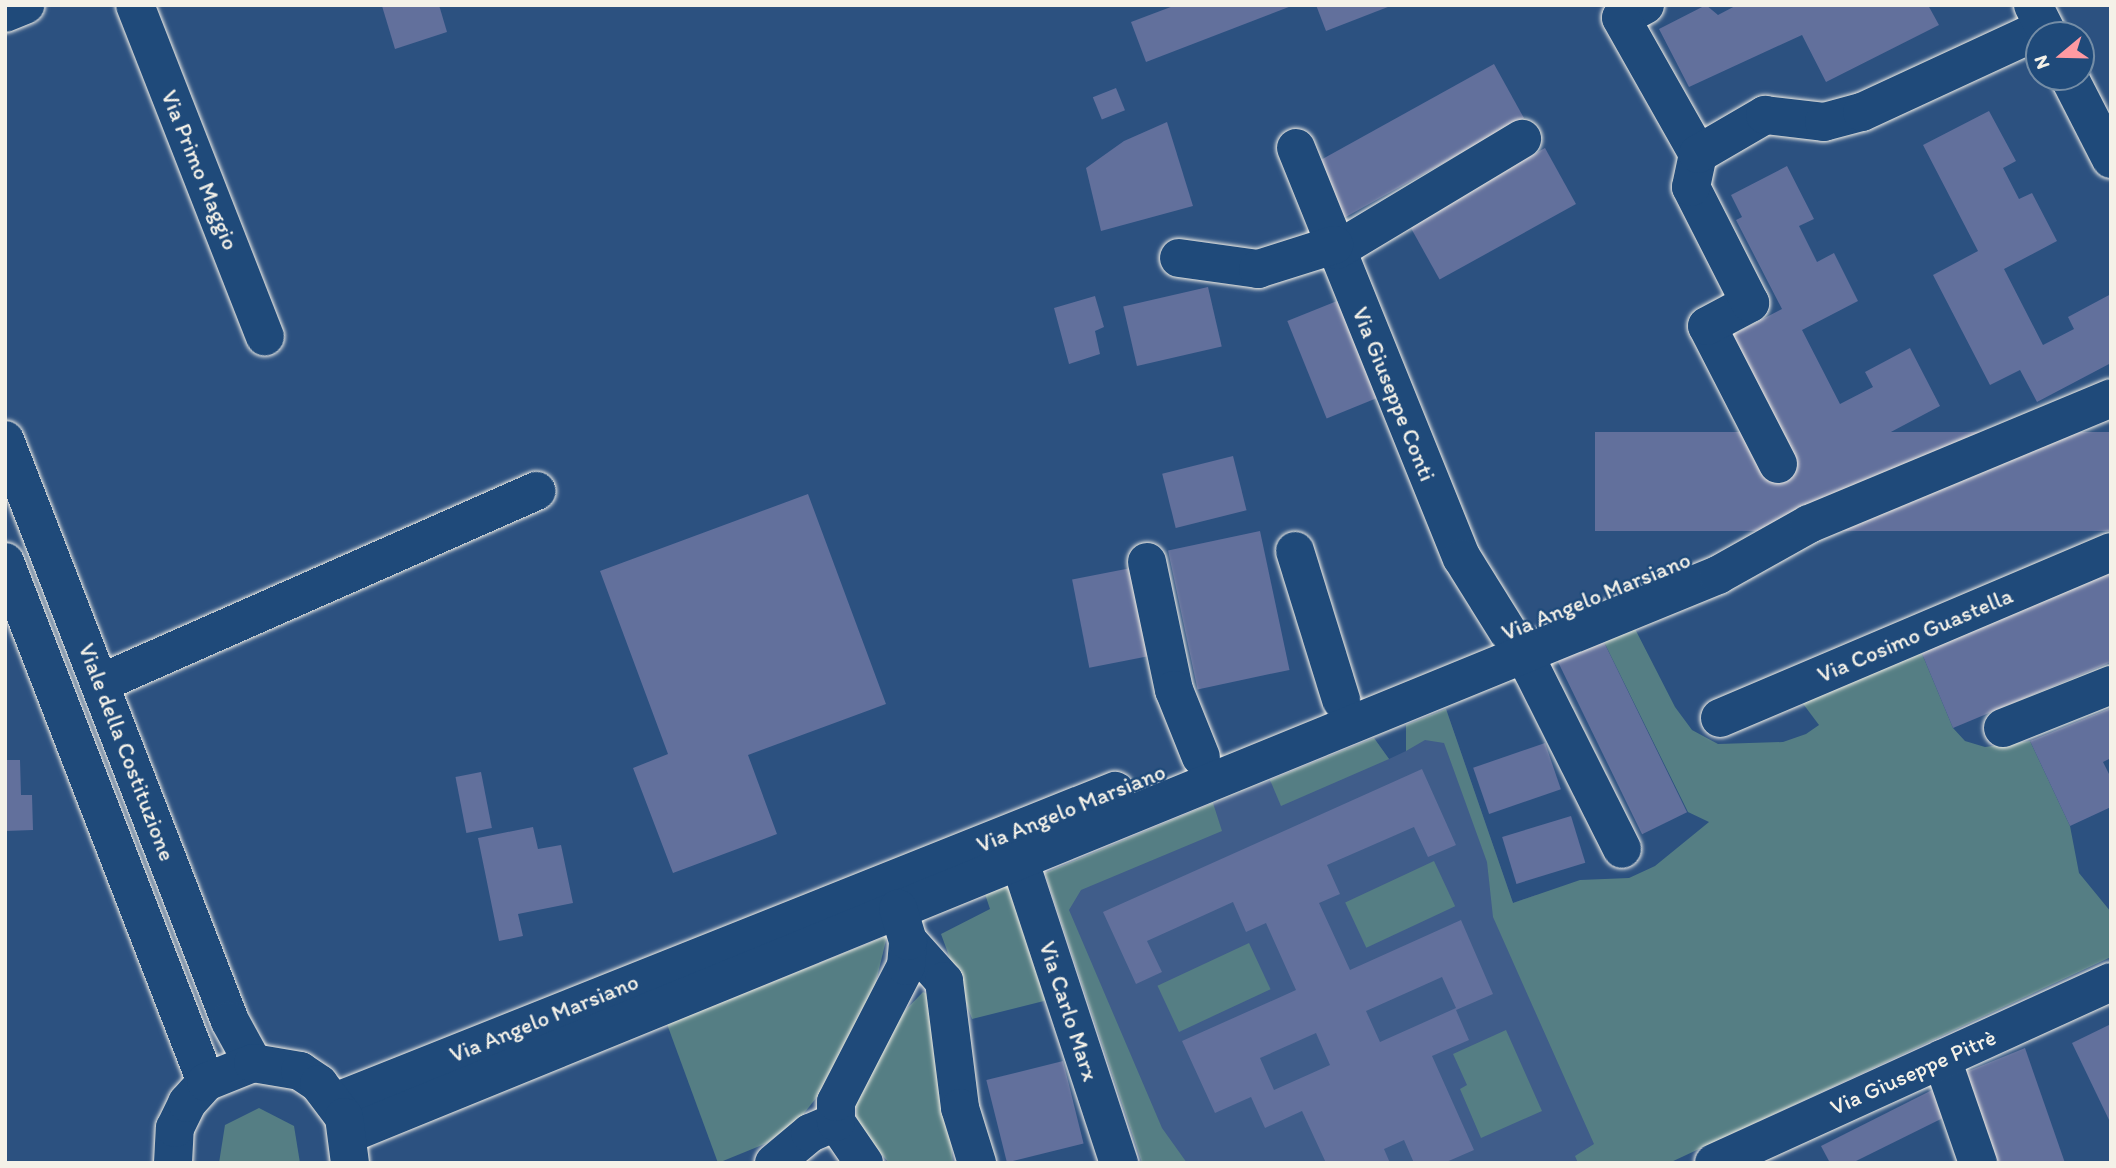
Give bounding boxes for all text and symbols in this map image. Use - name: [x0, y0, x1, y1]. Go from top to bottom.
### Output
- north arrow: [2025, 21, 2095, 91]
- text: N: [2029, 53, 2055, 72]
- street label: Via Primo Maggio: [155, 86, 245, 254]
- street label: Via Giuseppe Conti: [1347, 303, 1441, 485]
- street label: Via Angelo Marsiano: [1497, 545, 1695, 647]
- street label: Via Cosimo Guastella: [1813, 582, 2017, 688]
- street label: Viale della Costituzione: [73, 639, 181, 865]
- street label: Via Angelo Marsiano: [972, 757, 1170, 859]
- street label: Via Carlo Marx: [1033, 938, 1105, 1084]
- street label: Via Angelo Marsiano: [445, 967, 643, 1069]
- street label: Via Giuseppe Pitrè: [1826, 1023, 2000, 1121]

